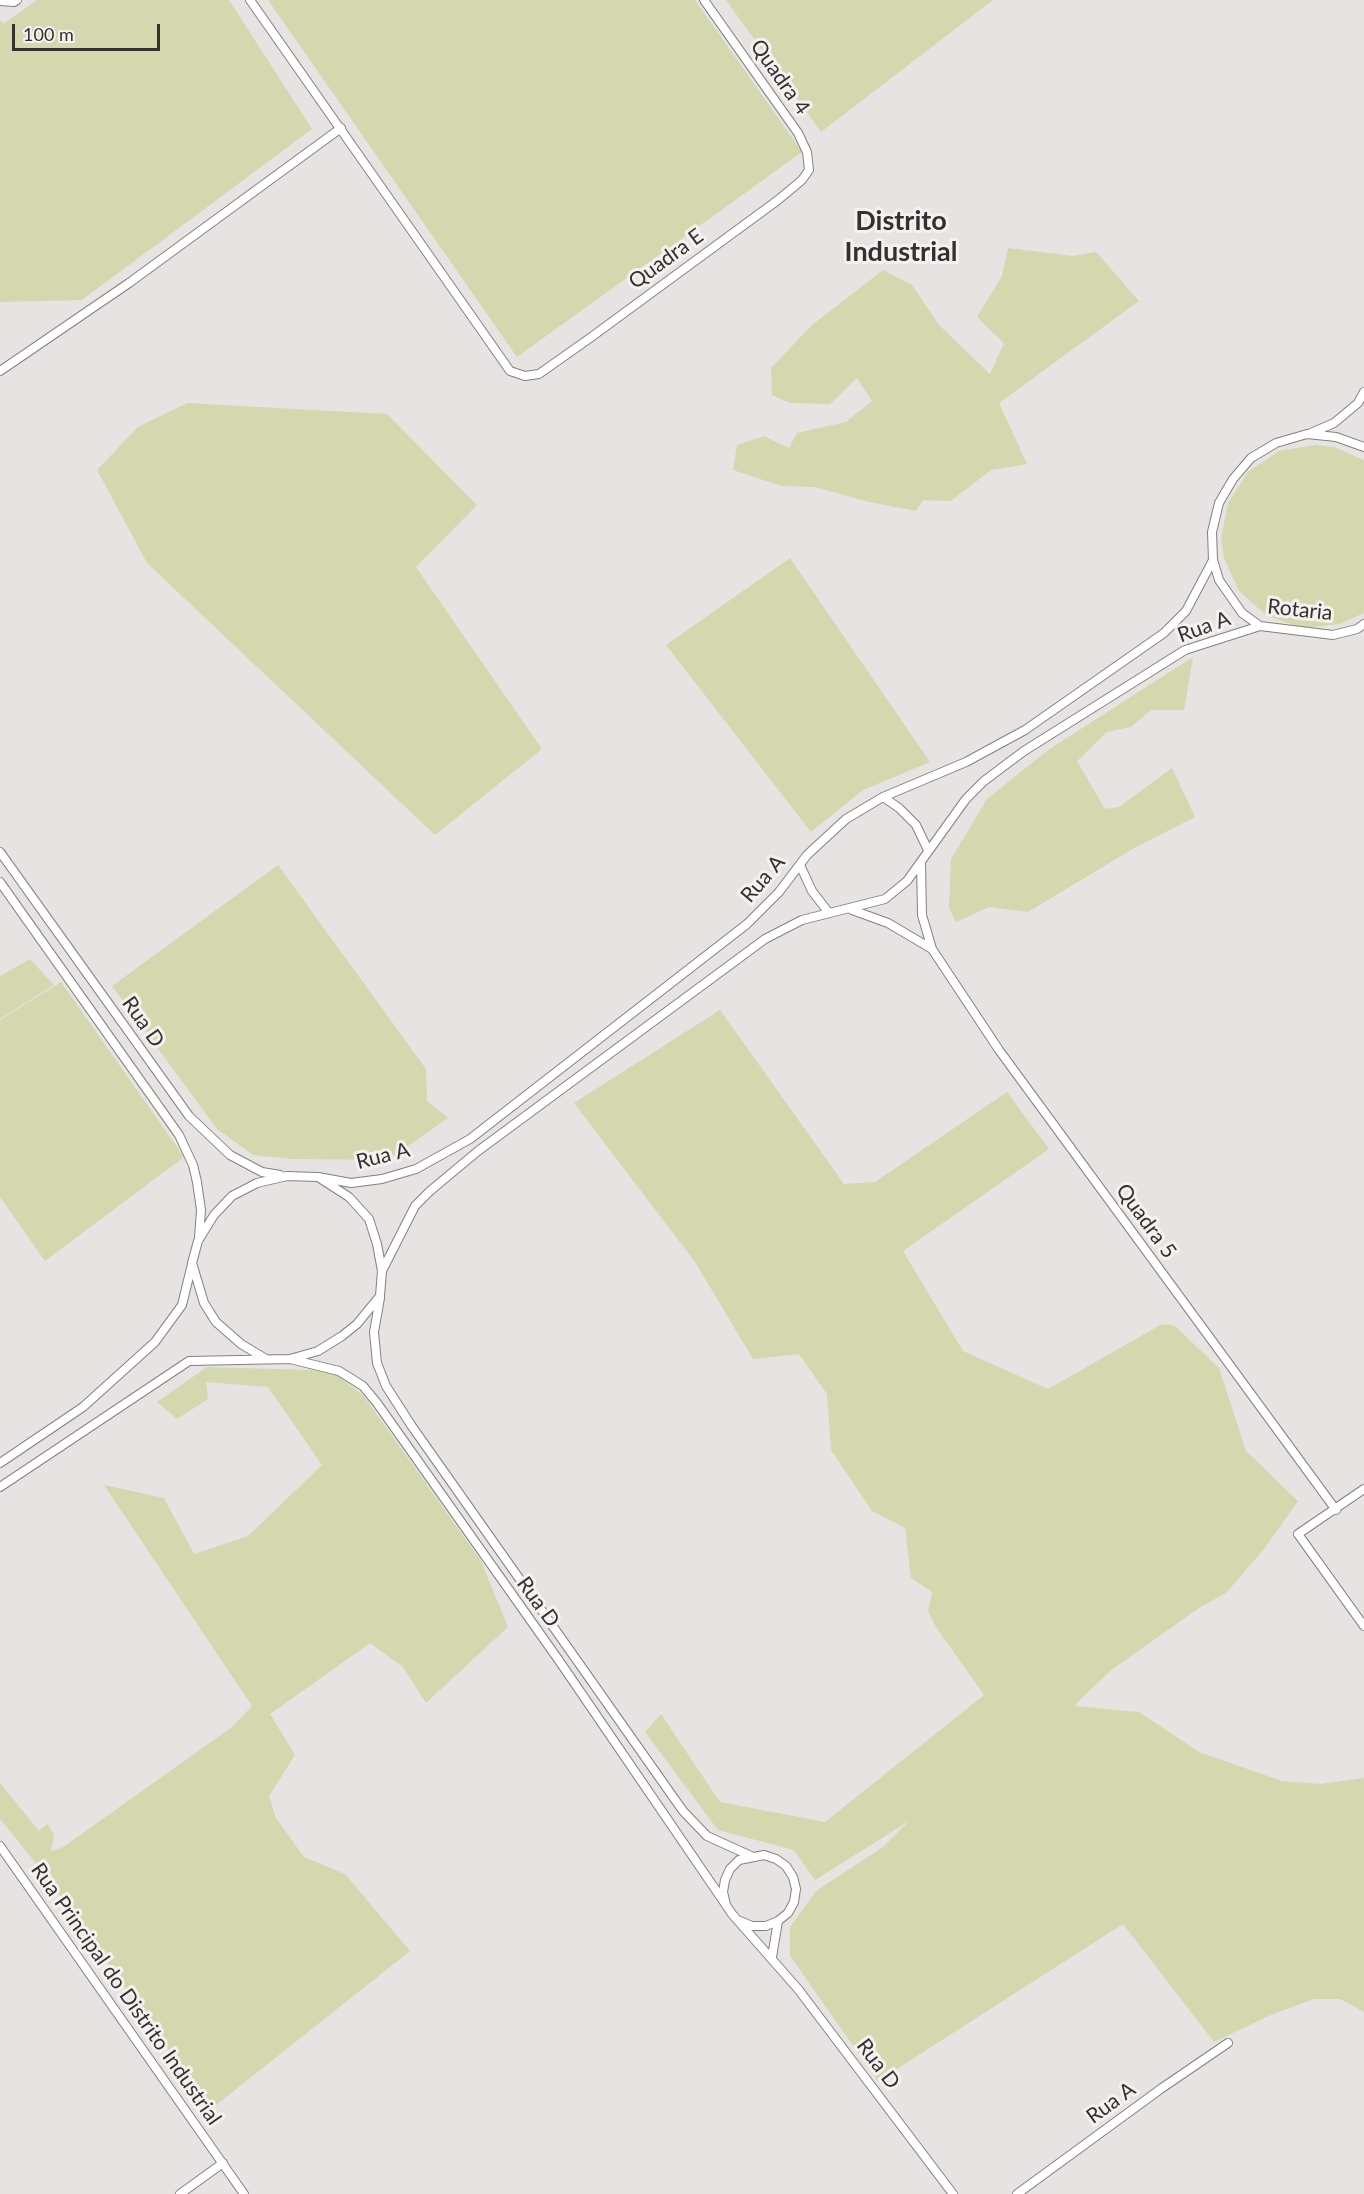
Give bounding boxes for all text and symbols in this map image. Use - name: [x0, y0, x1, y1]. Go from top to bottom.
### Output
- scale bar: [15, 12, 164, 50]
- text: 100 m: [23, 23, 74, 45]
- street label: Quadra 4: [745, 35, 815, 119]
- district label: Distrito Industrial: [845, 205, 957, 268]
- street label: Quadra E: [624, 224, 708, 294]
- street label: Rotaria: [1266, 594, 1334, 626]
- street label: Rua A: [1174, 606, 1234, 648]
- street label: Rua A: [736, 850, 790, 908]
- street label: Rua D: [117, 992, 169, 1052]
- street label: Rua A: [354, 1137, 412, 1175]
- street label: Quadra 5: [1111, 1179, 1181, 1263]
- street label: Rua D: [511, 1572, 565, 1632]
- street label: Rua Principal do Distrito Industrial: [26, 1858, 226, 2130]
- street label: Rua D: [851, 2034, 905, 2094]
- street label: Rua A: [1082, 2077, 1140, 2129]

